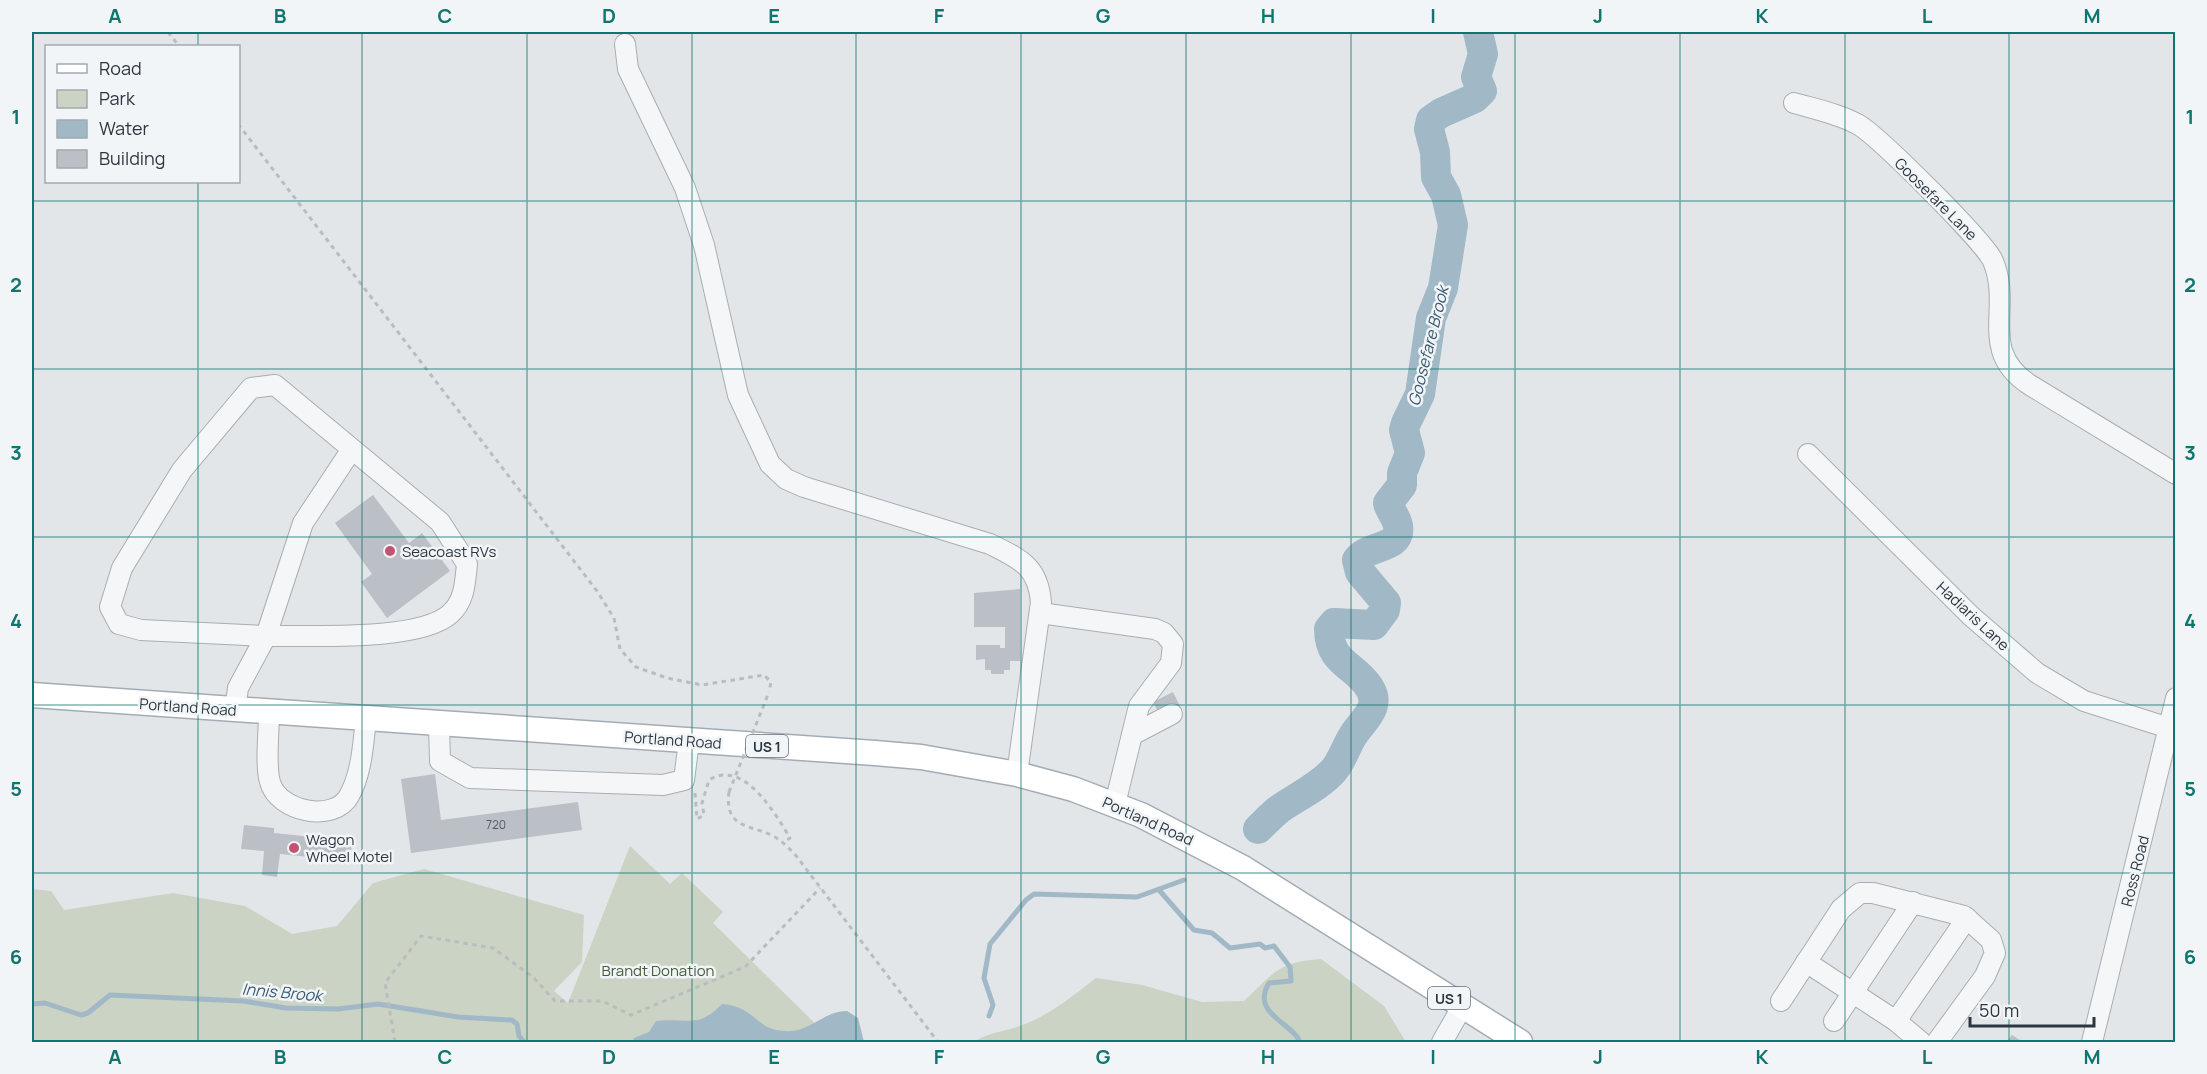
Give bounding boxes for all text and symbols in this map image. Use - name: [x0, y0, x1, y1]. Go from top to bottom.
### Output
- text: A: [108, 2, 122, 29]
- text: B: [274, 2, 287, 29]
- text: C: [438, 2, 452, 29]
- text: D: [602, 2, 616, 29]
- text: E: [768, 2, 780, 29]
- text: F: [934, 2, 945, 29]
- text: G: [1096, 2, 1111, 29]
- text: H: [1261, 2, 1275, 29]
- text: I: [1430, 2, 1436, 29]
- text: J: [1593, 2, 1603, 29]
- text: K: [1756, 2, 1769, 29]
- text: L: [1922, 2, 1933, 29]
- text: M: [2083, 2, 2101, 29]
- legend: [45, 45, 240, 183]
- text: Road: [99, 56, 142, 80]
- text: Park: [99, 86, 136, 110]
- text: 1: [12, 103, 20, 130]
- text: 1: [2186, 103, 2194, 130]
- text: Water: [99, 116, 149, 140]
- text: Building: [99, 146, 165, 170]
- street label: Goosefare Lane: [1890, 153, 1982, 245]
- text: 2: [10, 271, 22, 298]
- text: 2: [2184, 271, 2196, 298]
- water label: Goosefare Brook: [1402, 282, 1454, 408]
- text: 3: [10, 439, 22, 466]
- text: 3: [2184, 439, 2196, 466]
- place label: Seacoast RVs: [402, 541, 496, 562]
- marker: Seacoast RVs: [383, 544, 397, 558]
- street label: Hadiaris Lane: [1932, 577, 2014, 655]
- text: 4: [10, 607, 22, 634]
- text: 4: [2184, 607, 2196, 634]
- street label: Portland Road: [139, 693, 237, 721]
- street label: Portland Road: [624, 726, 722, 754]
- road number: US 1: [746, 735, 788, 757]
- text: 5: [10, 775, 22, 802]
- text: 5: [2184, 775, 2196, 802]
- street label: Portland Road: [1099, 792, 1197, 850]
- house number: 720: [486, 816, 506, 833]
- place label: Wagon Wheel Motel: [306, 829, 392, 867]
- street label: Ross Road: [2116, 833, 2154, 909]
- marker: Wagon Wheel Motel: [287, 841, 301, 855]
- text: 6: [10, 943, 22, 970]
- text: 6: [2184, 943, 2196, 970]
- park label: Brandt Donation: [602, 960, 715, 981]
- water label: Innis Brook: [241, 978, 325, 1007]
- road number: US 1: [1428, 987, 1470, 1009]
- scale bar: [1970, 990, 2094, 1028]
- text: 50 m: [1979, 998, 2019, 1022]
- text: A: [108, 1043, 122, 1070]
- text: B: [274, 1043, 287, 1070]
- text: C: [438, 1043, 452, 1070]
- text: D: [602, 1043, 616, 1070]
- text: E: [768, 1043, 780, 1070]
- text: F: [934, 1043, 945, 1070]
- text: G: [1096, 1043, 1111, 1070]
- text: H: [1261, 1043, 1275, 1070]
- text: I: [1430, 1043, 1436, 1070]
- text: J: [1593, 1043, 1603, 1070]
- text: K: [1756, 1043, 1769, 1070]
- text: L: [1922, 1043, 1933, 1070]
- text: M: [2083, 1043, 2101, 1070]

